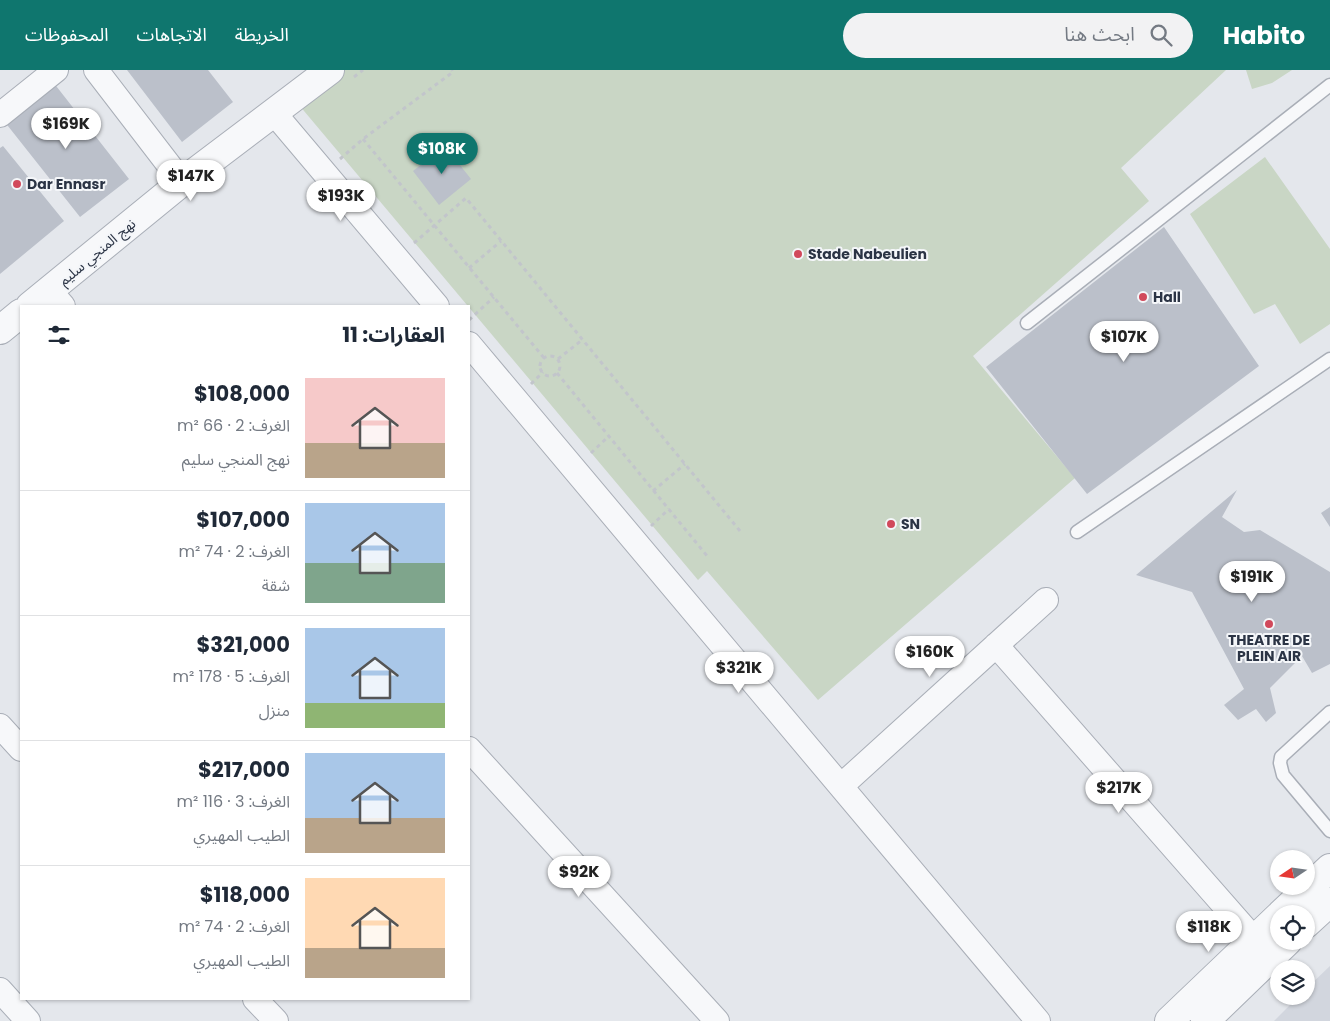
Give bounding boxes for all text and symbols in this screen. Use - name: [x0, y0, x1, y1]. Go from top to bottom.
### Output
- search box: [843, 13, 1193, 58]
- text: Habito: [1223, 19, 1305, 52]
- text: ابحث هنا: [1064, 21, 1135, 48]
- icon: search: [1147, 21, 1175, 49]
- text: المحفوظات: [25, 22, 109, 47]
- text: الاتجاهات: [137, 22, 207, 47]
- text: الخريطة: [235, 22, 289, 47]
- pin: $169K: [31, 108, 101, 150]
- text: $169K: [42, 112, 90, 135]
- pin: $108K: [407, 132, 477, 175]
- text: $108K: [418, 137, 466, 160]
- pin: $147K: [156, 160, 226, 202]
- text: $147K: [167, 164, 215, 187]
- place label: Dar Ennasr: [27, 174, 105, 194]
- marker: Dar Ennasr: [11, 178, 23, 190]
- pin: $193K: [306, 180, 376, 222]
- text: $193K: [317, 184, 365, 207]
- street label: نهج المنجي سليم: [54, 214, 141, 291]
- place label: Stade Nabeulien: [808, 244, 927, 264]
- marker: Stade Nabeulien: [792, 248, 804, 260]
- place label: Hall: [1153, 287, 1181, 307]
- marker: Hall: [1137, 291, 1149, 303]
- text: العقارات: 11: [342, 320, 445, 349]
- pin: $107K: [1089, 320, 1159, 363]
- icon: filters: [45, 321, 73, 349]
- text: $107K: [1101, 325, 1147, 348]
- text: $108,000: [194, 379, 290, 408]
- icon: home: [345, 398, 405, 458]
- text: الغرف: 2 · 66 m²: [177, 414, 290, 437]
- text: نهج المنجي سليم: [182, 448, 290, 471]
- text: $107,000: [196, 505, 290, 534]
- place label: SN: [901, 514, 920, 534]
- marker: SN: [885, 518, 897, 530]
- icon: home: [345, 523, 405, 583]
- text: الغرف: 2 · 74 m²: [178, 540, 290, 563]
- pin: $191K: [1217, 560, 1287, 603]
- text: $191K: [1230, 565, 1274, 588]
- text: شقة: [262, 574, 290, 597]
- marker: THEATRE DE PLEIN AIR: [1263, 618, 1275, 630]
- text: $321,000: [196, 630, 290, 659]
- place label: THEATRE DE PLEIN AIR: [1228, 630, 1310, 666]
- pin: $160K: [895, 636, 965, 678]
- text: $160K: [906, 640, 954, 663]
- icon: home: [345, 648, 405, 708]
- pin: $321K: [704, 652, 774, 694]
- text: $321K: [716, 656, 762, 679]
- text: الغرف: 5 · 178 m²: [172, 665, 290, 688]
- text: منزل: [259, 699, 290, 722]
- text: $217,000: [198, 755, 290, 784]
- pin: $217K: [1084, 772, 1154, 814]
- icon: home: [345, 773, 405, 833]
- text: $217K: [1096, 776, 1142, 799]
- text: الغرف: 3 · 116 m²: [177, 790, 290, 813]
- text: الطيب المهيري: [193, 824, 290, 847]
- north arrow: [1270, 850, 1315, 895]
- map controls: [1270, 850, 1315, 1005]
- pin: $92K: [549, 856, 609, 898]
- text: $92K: [559, 860, 599, 883]
- text: $118,000: [200, 880, 290, 909]
- icon: home: [345, 898, 405, 958]
- button: locate: [1270, 905, 1315, 950]
- pin: $118K: [1174, 910, 1244, 953]
- text: الغرف: 2 · 74 m²: [178, 915, 290, 938]
- text: $118K: [1187, 915, 1231, 938]
- text: الطيب المهيري: [193, 949, 290, 972]
- button: layers: [1270, 960, 1315, 1005]

